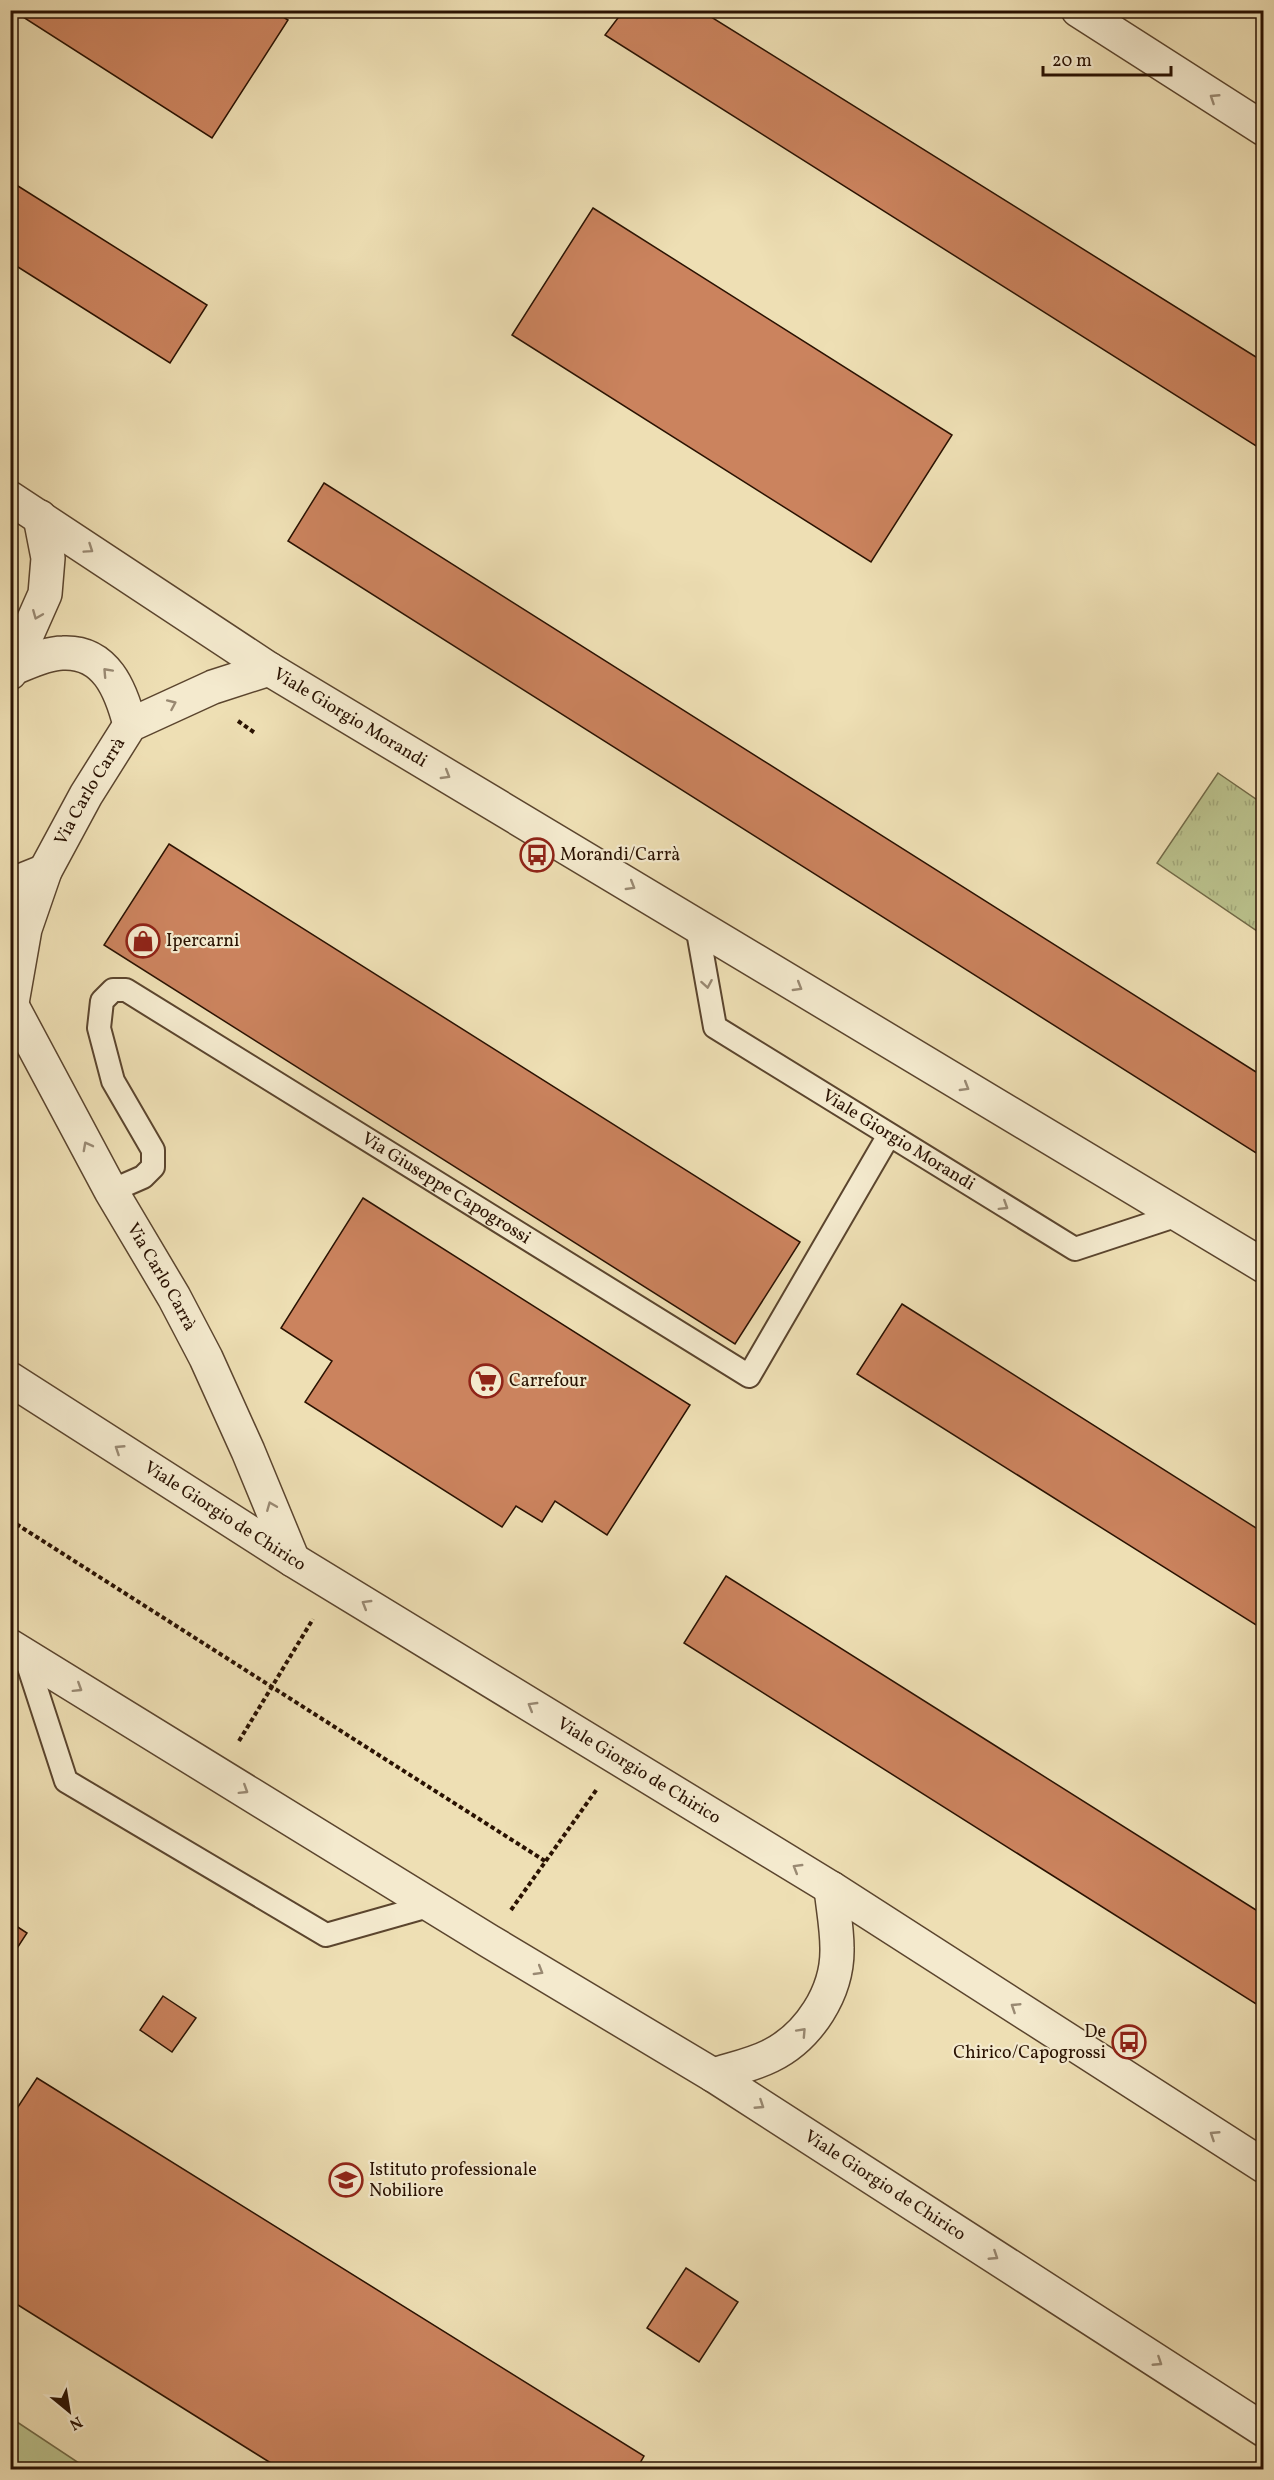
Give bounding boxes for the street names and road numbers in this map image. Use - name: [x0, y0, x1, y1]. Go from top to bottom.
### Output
- street label: Viale Giorgio Morandi: [268, 662, 432, 774]
- street label: Via Carlo Carrà: [49, 733, 132, 850]
- street label: Viale Giorgio Morandi: [817, 1083, 980, 1197]
- street label: Via Giuseppe Capogrossi: [357, 1126, 536, 1250]
- street label: Via Carlo Carrà: [120, 1218, 202, 1336]
- street label: Viale Giorgio de Chirico: [139, 1455, 311, 1577]
- street label: Viale Giorgio de Chirico: [552, 1711, 726, 1830]
- street label: Viale Giorgio de Chirico: [799, 2124, 971, 2247]

